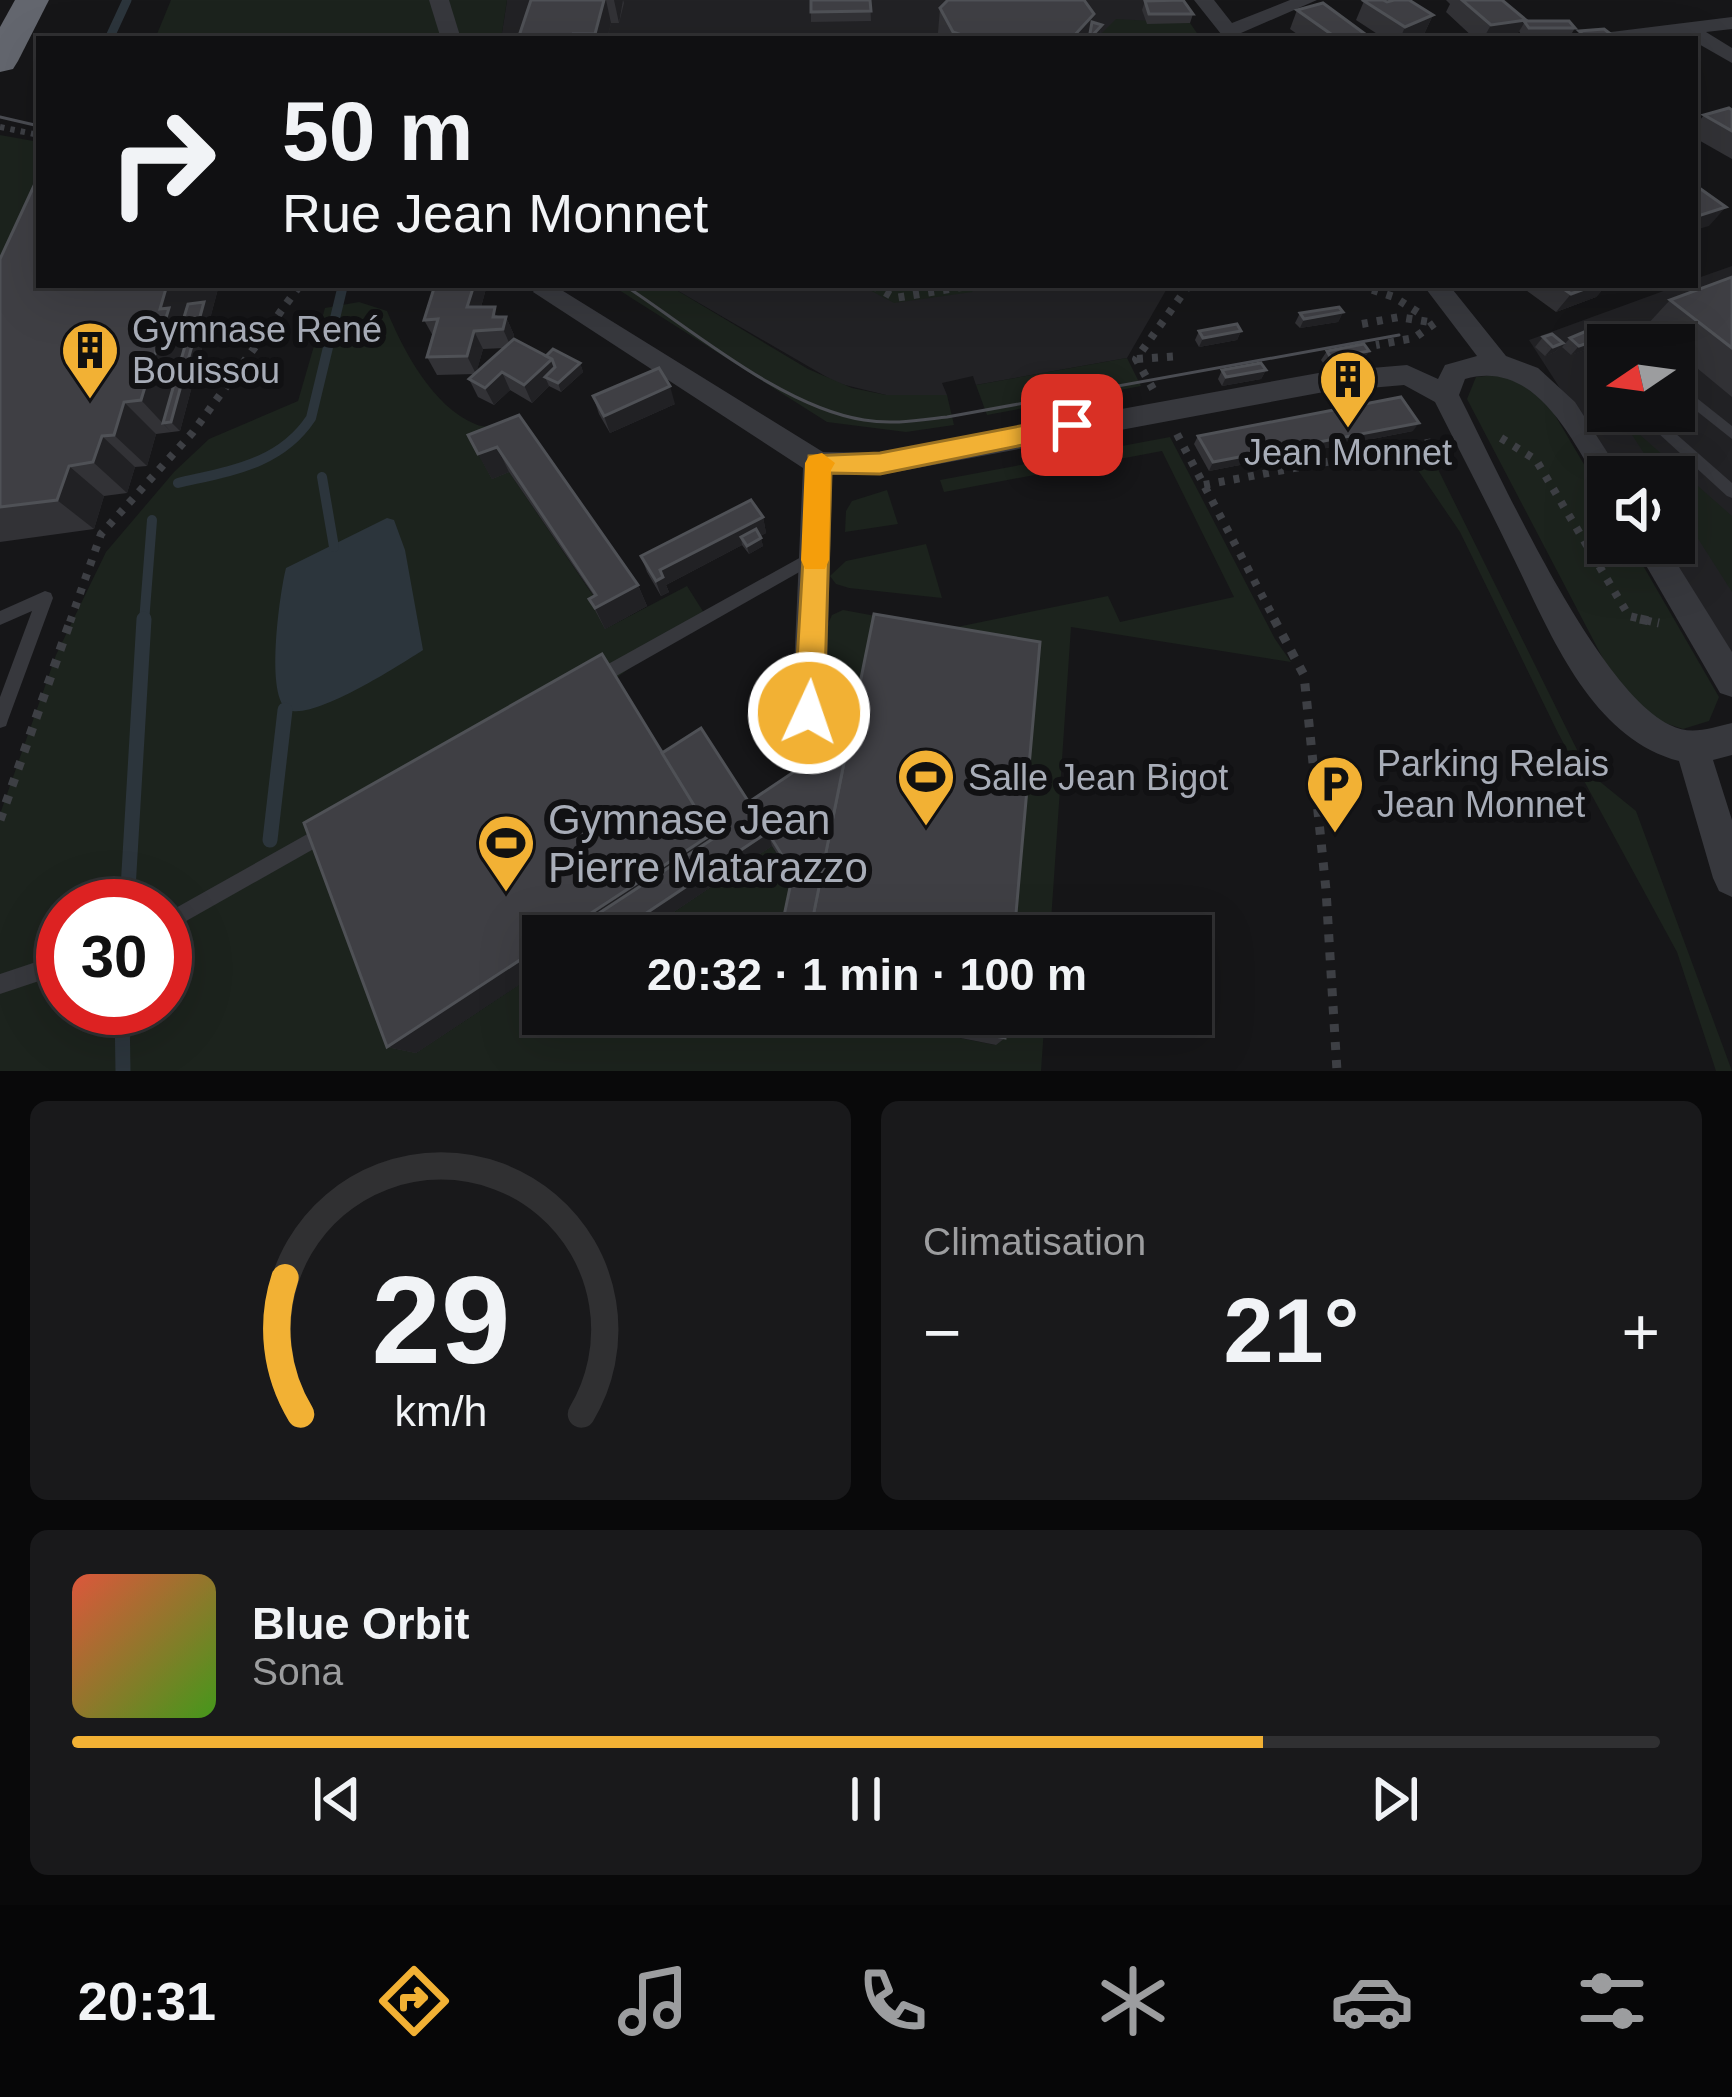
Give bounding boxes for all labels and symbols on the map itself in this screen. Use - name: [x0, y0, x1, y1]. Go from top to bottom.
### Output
- place label: Gymnase René Bouissou: [132, 309, 382, 391]
- building icon: Gymnase René Bouissou: [59, 319, 121, 401]
- north arrow: [1587, 324, 1695, 432]
- building icon: Jean Monnet: [1317, 348, 1379, 430]
- pin: [1021, 374, 1123, 476]
- place label: Jean Monnet: [1244, 432, 1452, 473]
- position arrow: [746, 650, 872, 776]
- place label: Parking Relais Jean Monnet: [1377, 743, 1609, 825]
- sports icon: Salle Jean Bigot: [895, 746, 957, 828]
- parking icon: Parking Relais Jean Monnet: [1304, 753, 1366, 835]
- place label: Salle Jean Bigot: [968, 757, 1228, 798]
- place label: Gymnase Jean Pierre Matarazzo: [548, 796, 868, 891]
- sports icon: Gymnase Jean Pierre Matarazzo: [475, 812, 537, 894]
- speed limit sign: 30: [36, 879, 192, 1035]

